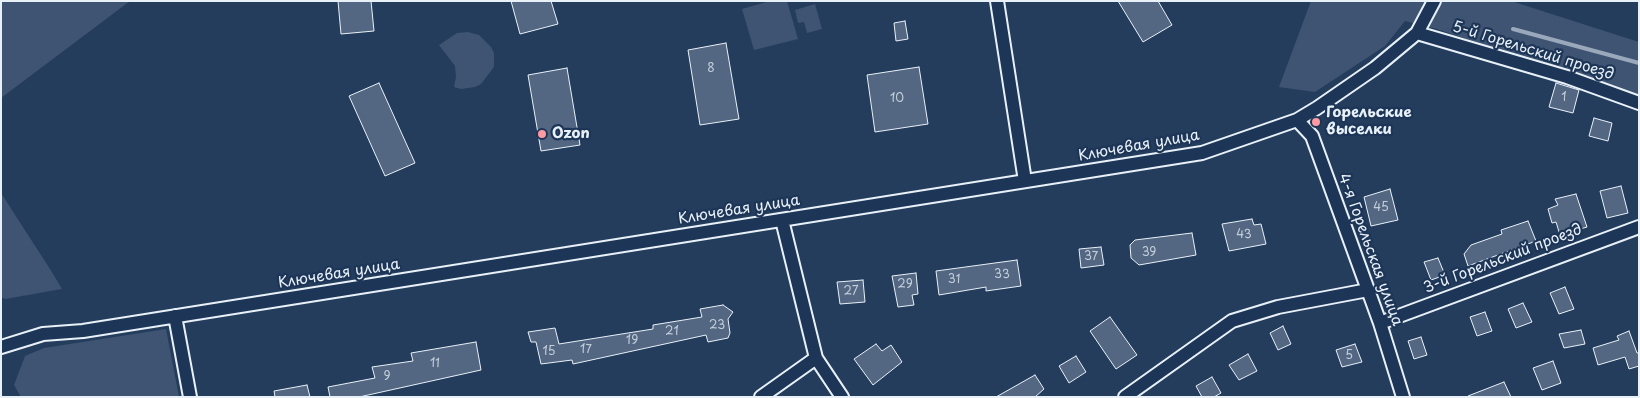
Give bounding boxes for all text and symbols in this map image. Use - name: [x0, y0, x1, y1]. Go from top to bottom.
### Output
- street label: 5-й Горельский проезд: [1450, 18, 1616, 84]
- house number: 8: [707, 62, 715, 76]
- house number: 1: [1561, 91, 1567, 105]
- house number: 10: [890, 92, 904, 106]
- place label: Горельские выселки: [1326, 104, 1412, 139]
- marker: Горельские выселки: [1310, 116, 1322, 128]
- place label: Ozon: [552, 125, 590, 143]
- street label: Ключевая улица: [1077, 126, 1201, 166]
- marker: Ozon: [536, 128, 548, 140]
- street label: 4-я Горельская улица: [1334, 171, 1406, 329]
- street label: Ключевая улица: [677, 192, 801, 228]
- house number: 45: [1373, 201, 1389, 215]
- street label: 3-й Горельский проезд: [1421, 220, 1585, 298]
- house number: 43: [1236, 228, 1252, 242]
- house number: 39: [1142, 246, 1156, 260]
- house number: 37: [1084, 250, 1098, 264]
- street label: Ключевая улица: [277, 256, 401, 292]
- house number: 33: [994, 268, 1010, 282]
- house number: 31: [948, 273, 960, 287]
- house number: 29: [897, 278, 913, 292]
- house number: 27: [844, 285, 858, 299]
- house number: 23: [709, 319, 725, 333]
- house number: 21: [665, 325, 679, 339]
- house number: 19: [626, 334, 638, 348]
- house number: 17: [580, 343, 592, 357]
- house number: 15: [542, 345, 556, 359]
- house number: 5: [1345, 349, 1353, 363]
- house number: 11: [430, 357, 440, 371]
- house number: 9: [383, 370, 391, 384]

